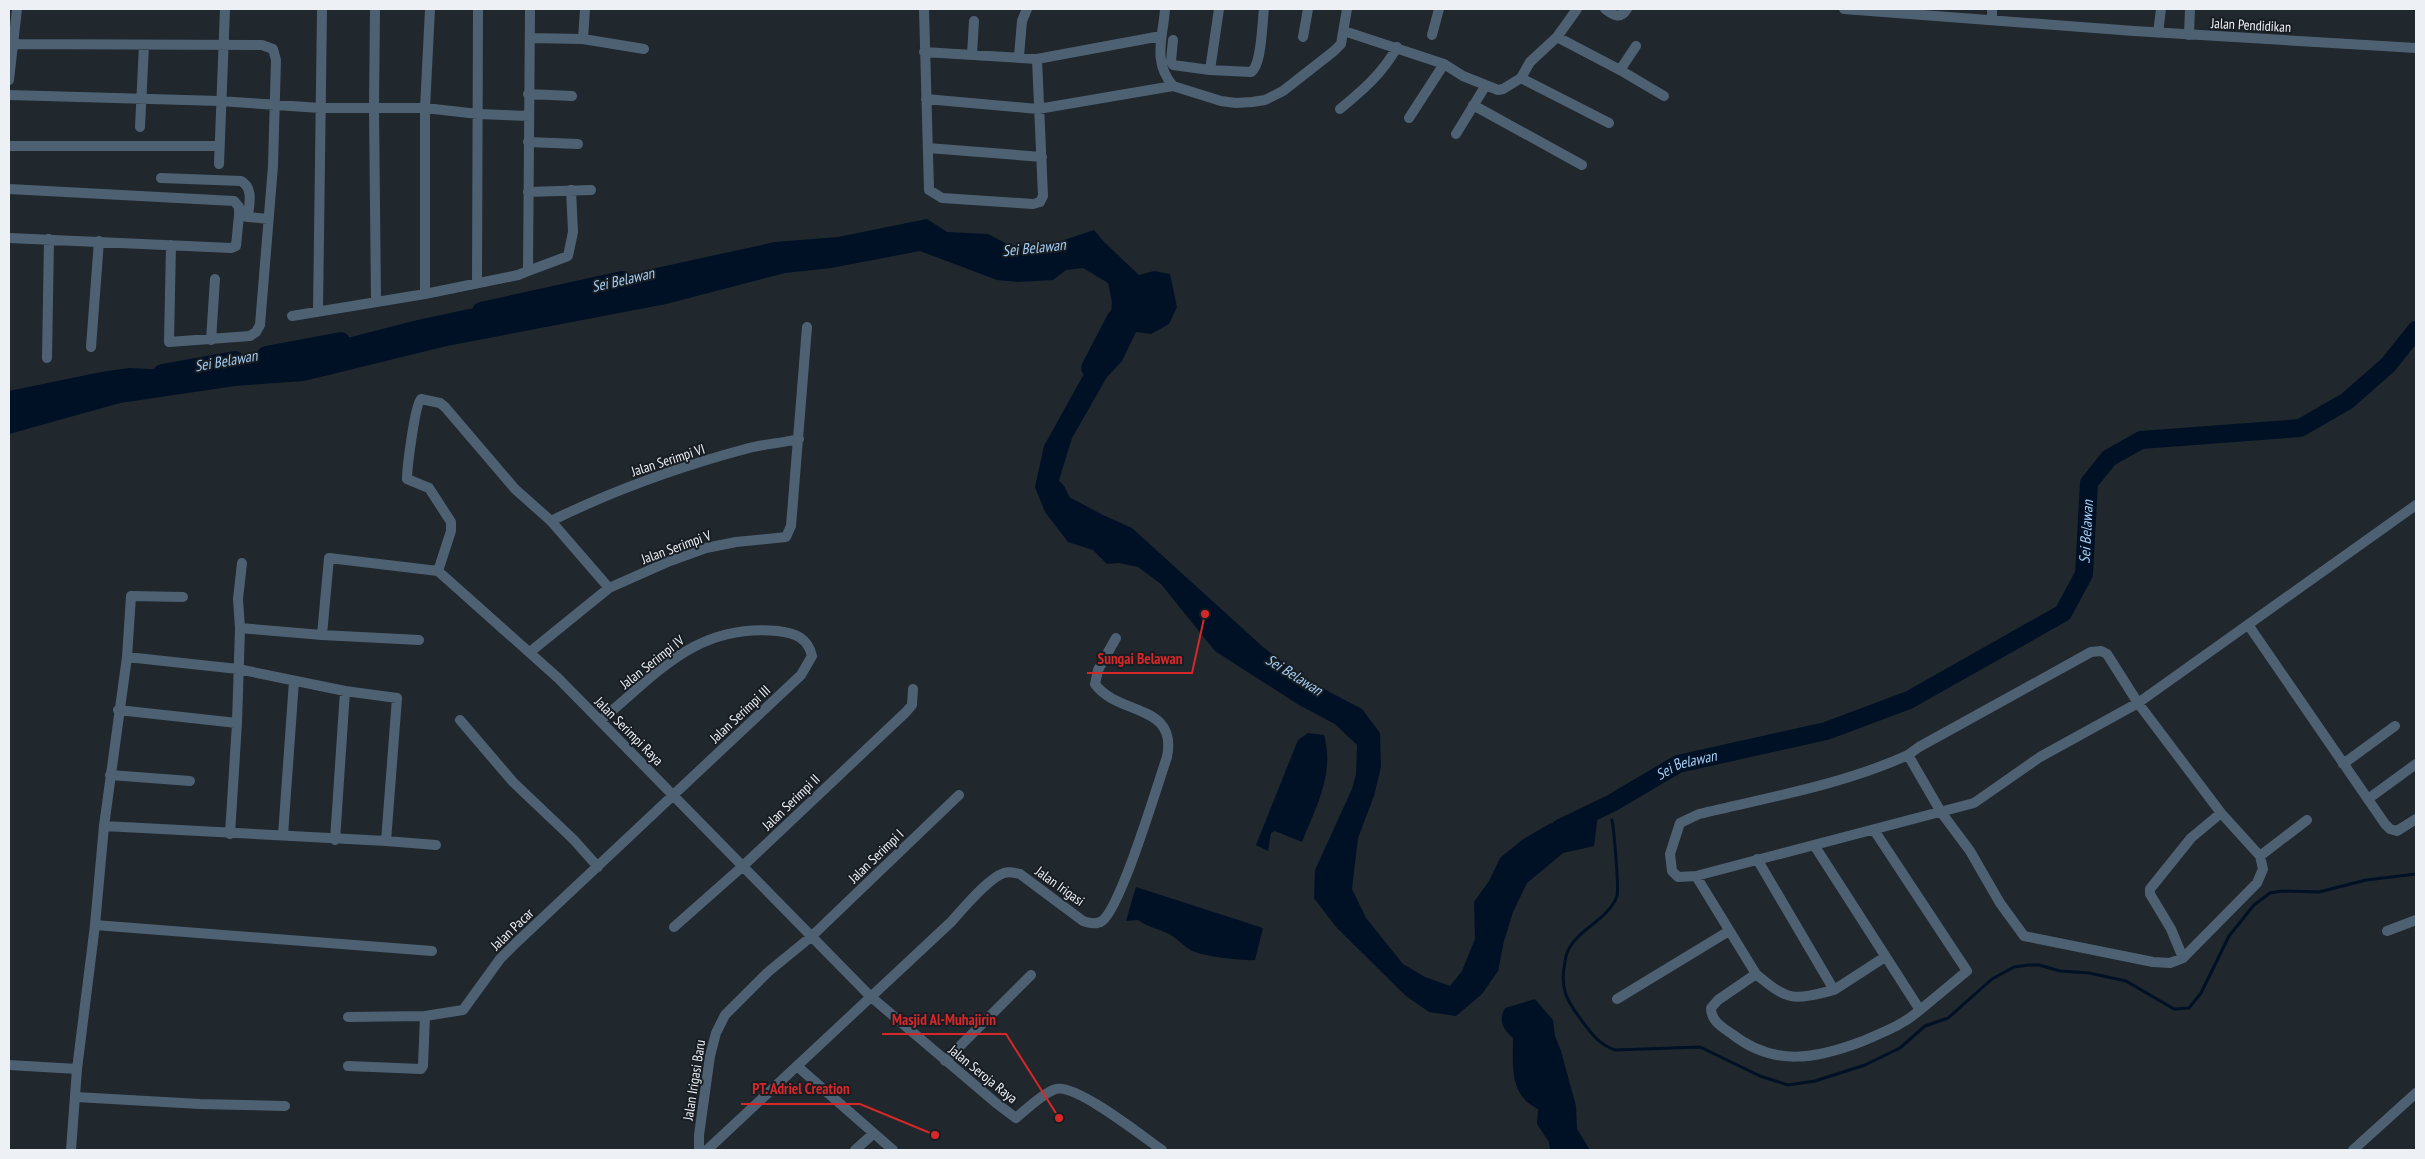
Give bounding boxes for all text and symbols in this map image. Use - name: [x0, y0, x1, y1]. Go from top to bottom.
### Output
- street label: Jalan Pendidikan: [2209, 14, 2292, 36]
- water label: Sei Belawan: [1002, 235, 1068, 260]
- water label: Sei Belawan: [590, 263, 657, 296]
- water label: Sei Belawan: [193, 345, 260, 375]
- street label: Jalan Serimpi VI: [628, 440, 707, 481]
- water label: Sei Belawan: [2075, 498, 2097, 564]
- street label: Jalan Serimpi V: [638, 526, 714, 568]
- street label: Jalan Serimpi IV: [616, 631, 688, 693]
- callout: Sungai Belawan: [1087, 643, 1192, 673]
- text: Sungai Belawan: [1098, 649, 1183, 668]
- water label: Sei Belawan: [1262, 650, 1327, 700]
- street label: Jalan Serimpi III: [705, 681, 774, 747]
- street label: Jalan Serimpi Raya: [590, 692, 667, 769]
- water label: Sei Belawan: [1652, 745, 1720, 784]
- street label: Jalan Serimpi II: [758, 770, 824, 835]
- street label: Jalan Serimpi I: [844, 825, 907, 888]
- street label: Jalan Irigasi: [1031, 862, 1088, 910]
- street label: Jalan Pacar: [486, 904, 537, 955]
- callout: Masjid Al-Muhajirin: [882, 1004, 1006, 1034]
- text: Masjid Al-Muhajirin: [892, 1010, 996, 1029]
- street label: Jalan Irigasi Baru: [679, 1038, 709, 1123]
- street label: Jalan Seroja Raya: [944, 1040, 1021, 1107]
- callout: PT. Adriel Creation: [741, 1074, 860, 1104]
- text: PT. Adriel Creation: [752, 1079, 850, 1098]

